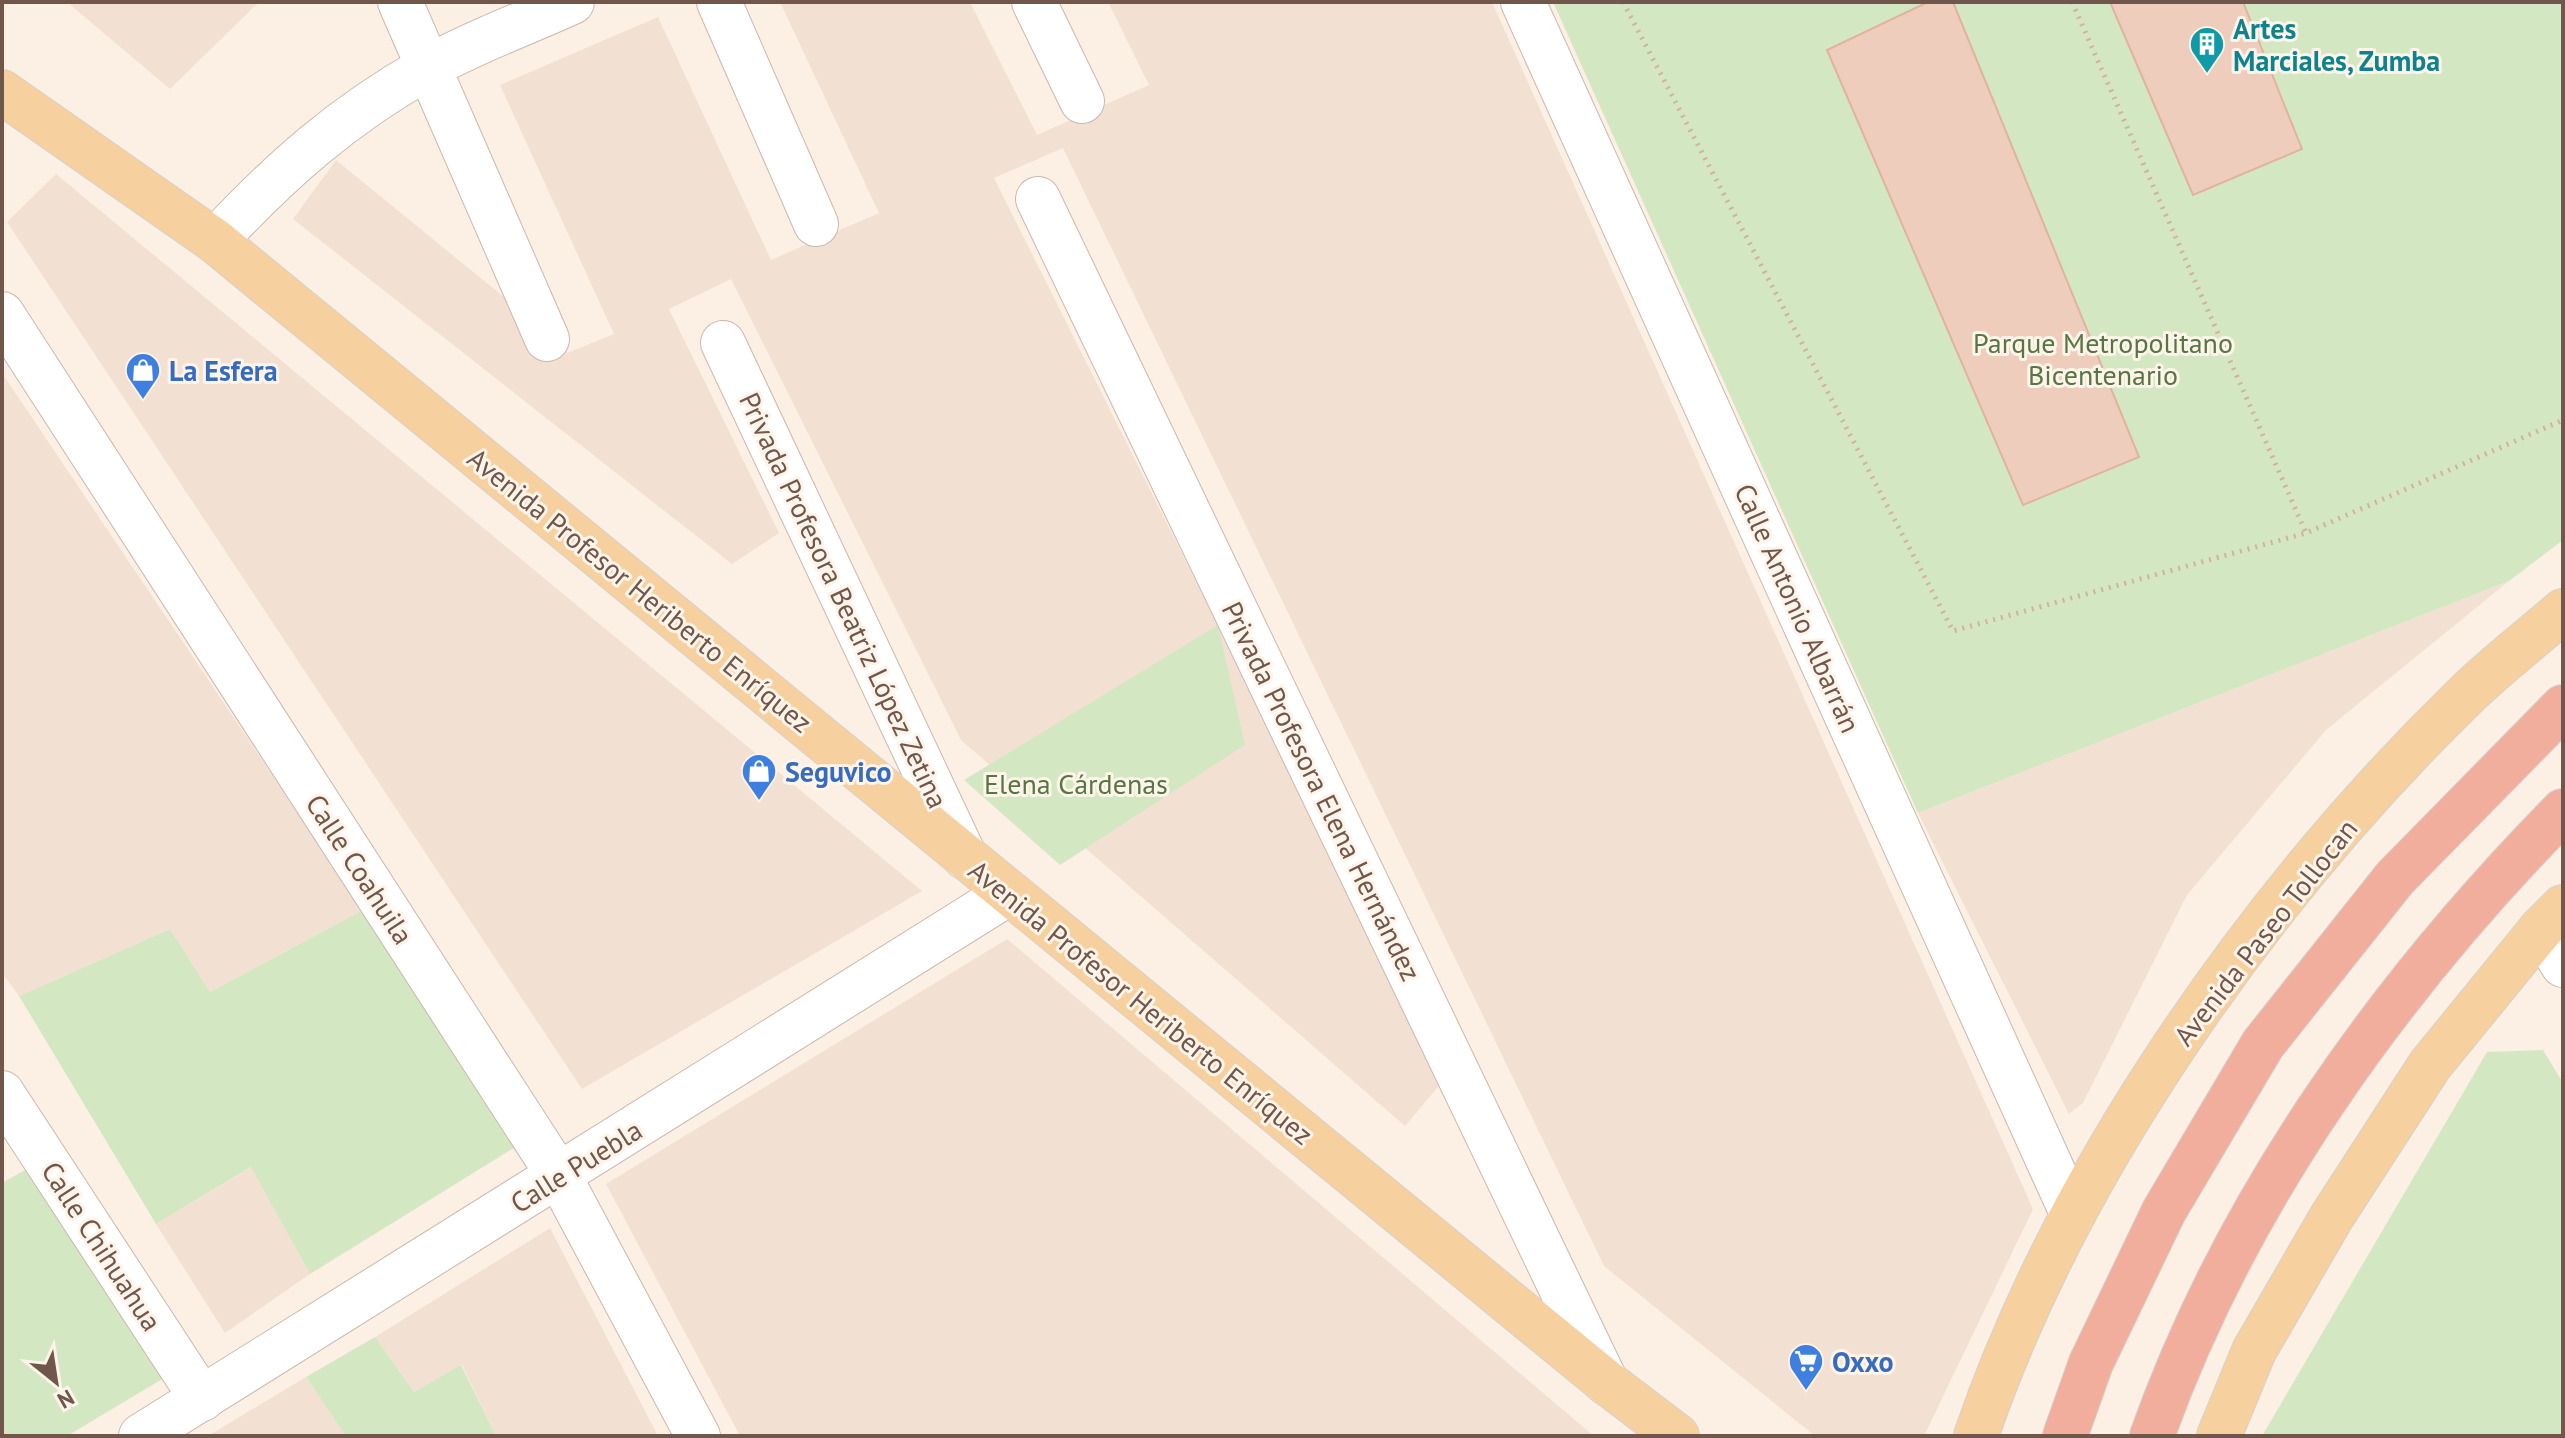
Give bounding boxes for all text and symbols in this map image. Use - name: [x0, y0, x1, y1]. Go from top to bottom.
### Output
- place label: Artes Marciales, Zumba: [2233, 10, 2440, 79]
- building icon: Artes Marciales, Zumba: [2188, 25, 2226, 75]
- park label: Parque Metropolitano Bicentenario: [1973, 324, 2233, 393]
- shop icon: La Esfera: [124, 351, 162, 401]
- place label: La Esfera: [169, 352, 278, 389]
- street label: Privada Profesora Beatriz López Zetina: [731, 386, 957, 814]
- street label: Avenida Profesor Heriberto Enríquez: [460, 439, 820, 741]
- street label: Calle Antonio Albarrán: [1726, 478, 1870, 738]
- street label: Privada Profesora Elena Hernández: [1214, 595, 1430, 987]
- shop icon: Seguvico: [740, 752, 778, 802]
- place label: Seguvico: [785, 753, 892, 790]
- park label: Elena Cárdenas: [984, 765, 1168, 802]
- street label: Calle Coahuila: [298, 787, 422, 951]
- street label: Avenida Paseo Tollocan: [2165, 811, 2365, 1053]
- street label: Avenida Profesor Heriberto Enríquez: [961, 851, 1321, 1153]
- street label: Calle Puebla: [503, 1111, 649, 1221]
- street label: Calle Chihuahua: [33, 1154, 171, 1338]
- north arrow: [16, 1342, 96, 1422]
- supermarket icon: Oxxo: [1787, 1342, 1825, 1392]
- place label: Oxxo: [1832, 1343, 1893, 1380]
- text: N: [53, 1384, 79, 1415]

